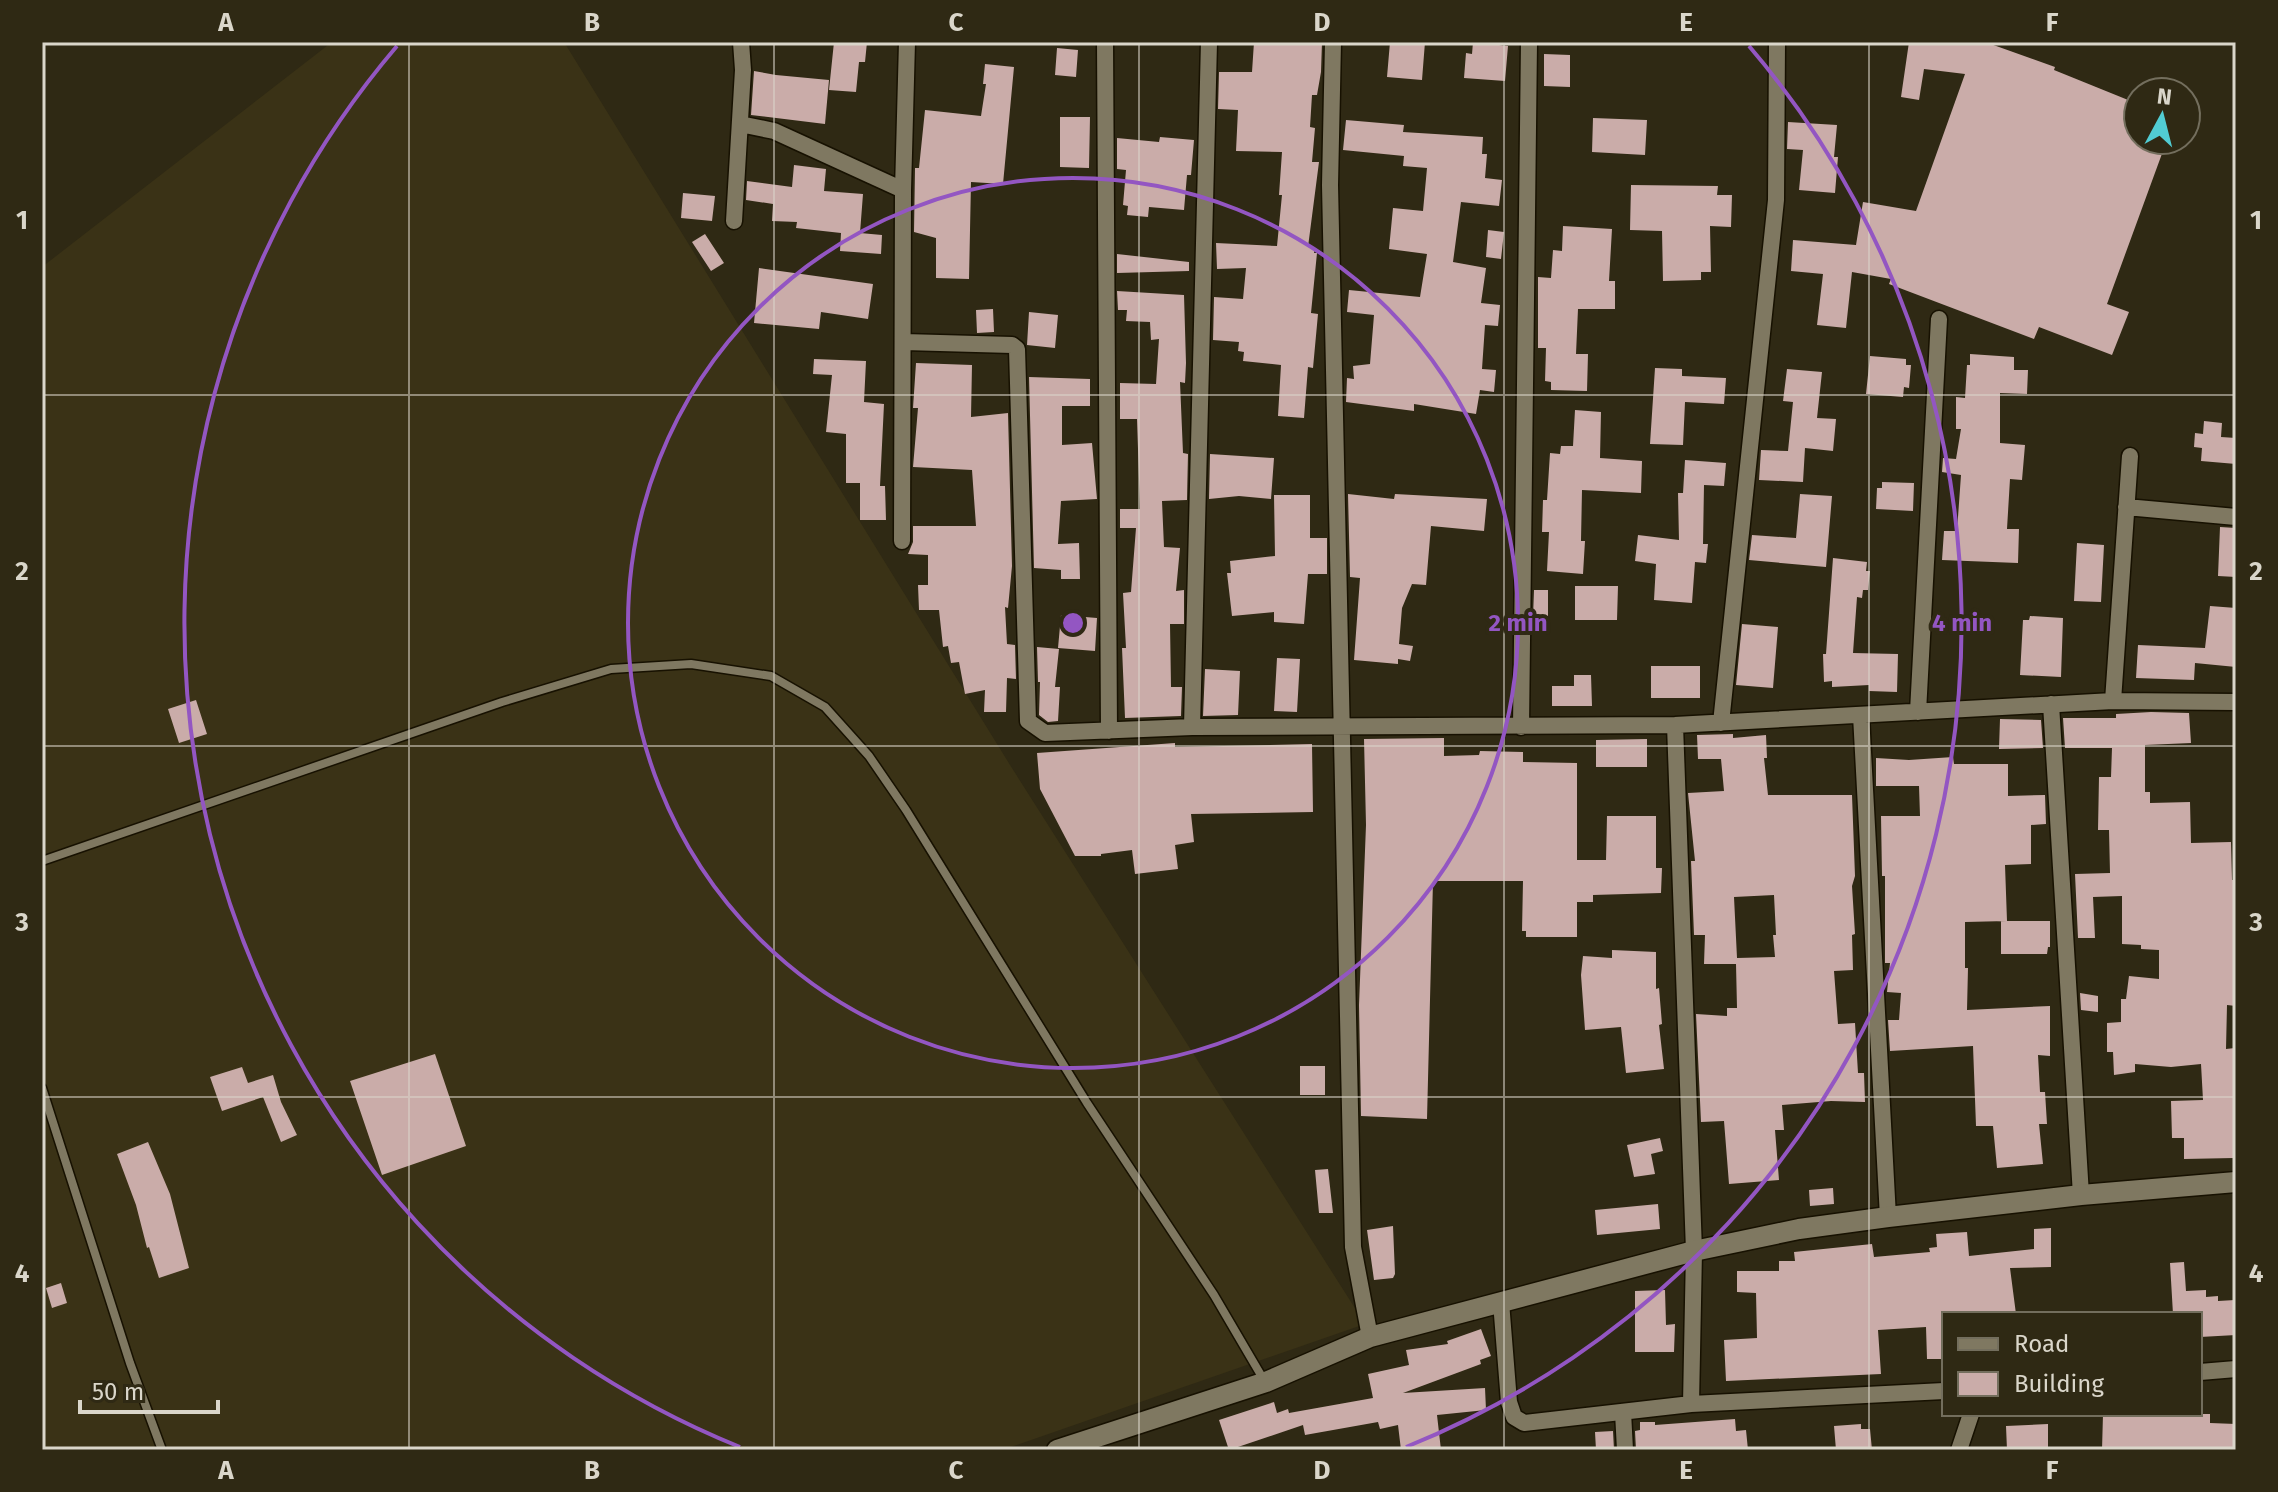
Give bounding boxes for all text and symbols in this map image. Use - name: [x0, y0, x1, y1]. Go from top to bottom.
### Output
- text: A: [217, 7, 234, 38]
- text: B: [584, 7, 600, 38]
- text: C: [949, 7, 964, 38]
- text: D: [1314, 7, 1331, 38]
- text: E: [1679, 7, 1693, 38]
- text: F: [2046, 7, 2059, 38]
- north arrow: [2122, 76, 2202, 156]
- text: N: [2155, 82, 2173, 111]
- text: 1: [16, 205, 28, 236]
- text: 1: [2250, 205, 2262, 236]
- text: 2: [15, 556, 29, 587]
- text: 2: [2249, 556, 2263, 587]
- centre of rings: [1059, 609, 1087, 637]
- text: 2 min: [1489, 609, 1548, 637]
- text: 4 min: [1932, 609, 1992, 637]
- text: 3: [14, 907, 29, 938]
- text: 3: [2248, 907, 2263, 938]
- text: 4: [15, 1258, 30, 1289]
- text: 4: [2249, 1258, 2264, 1289]
- legend: [1942, 1312, 2202, 1416]
- text: Road: [2014, 1330, 2069, 1358]
- scale bar: [80, 1364, 218, 1414]
- text: Building: [2014, 1370, 2104, 1398]
- text: 50 m: [92, 1378, 144, 1406]
- text: A: [217, 1455, 234, 1486]
- text: B: [584, 1455, 600, 1486]
- text: C: [949, 1455, 964, 1486]
- text: D: [1314, 1455, 1331, 1486]
- text: E: [1679, 1455, 1693, 1486]
- text: F: [2046, 1455, 2059, 1486]

